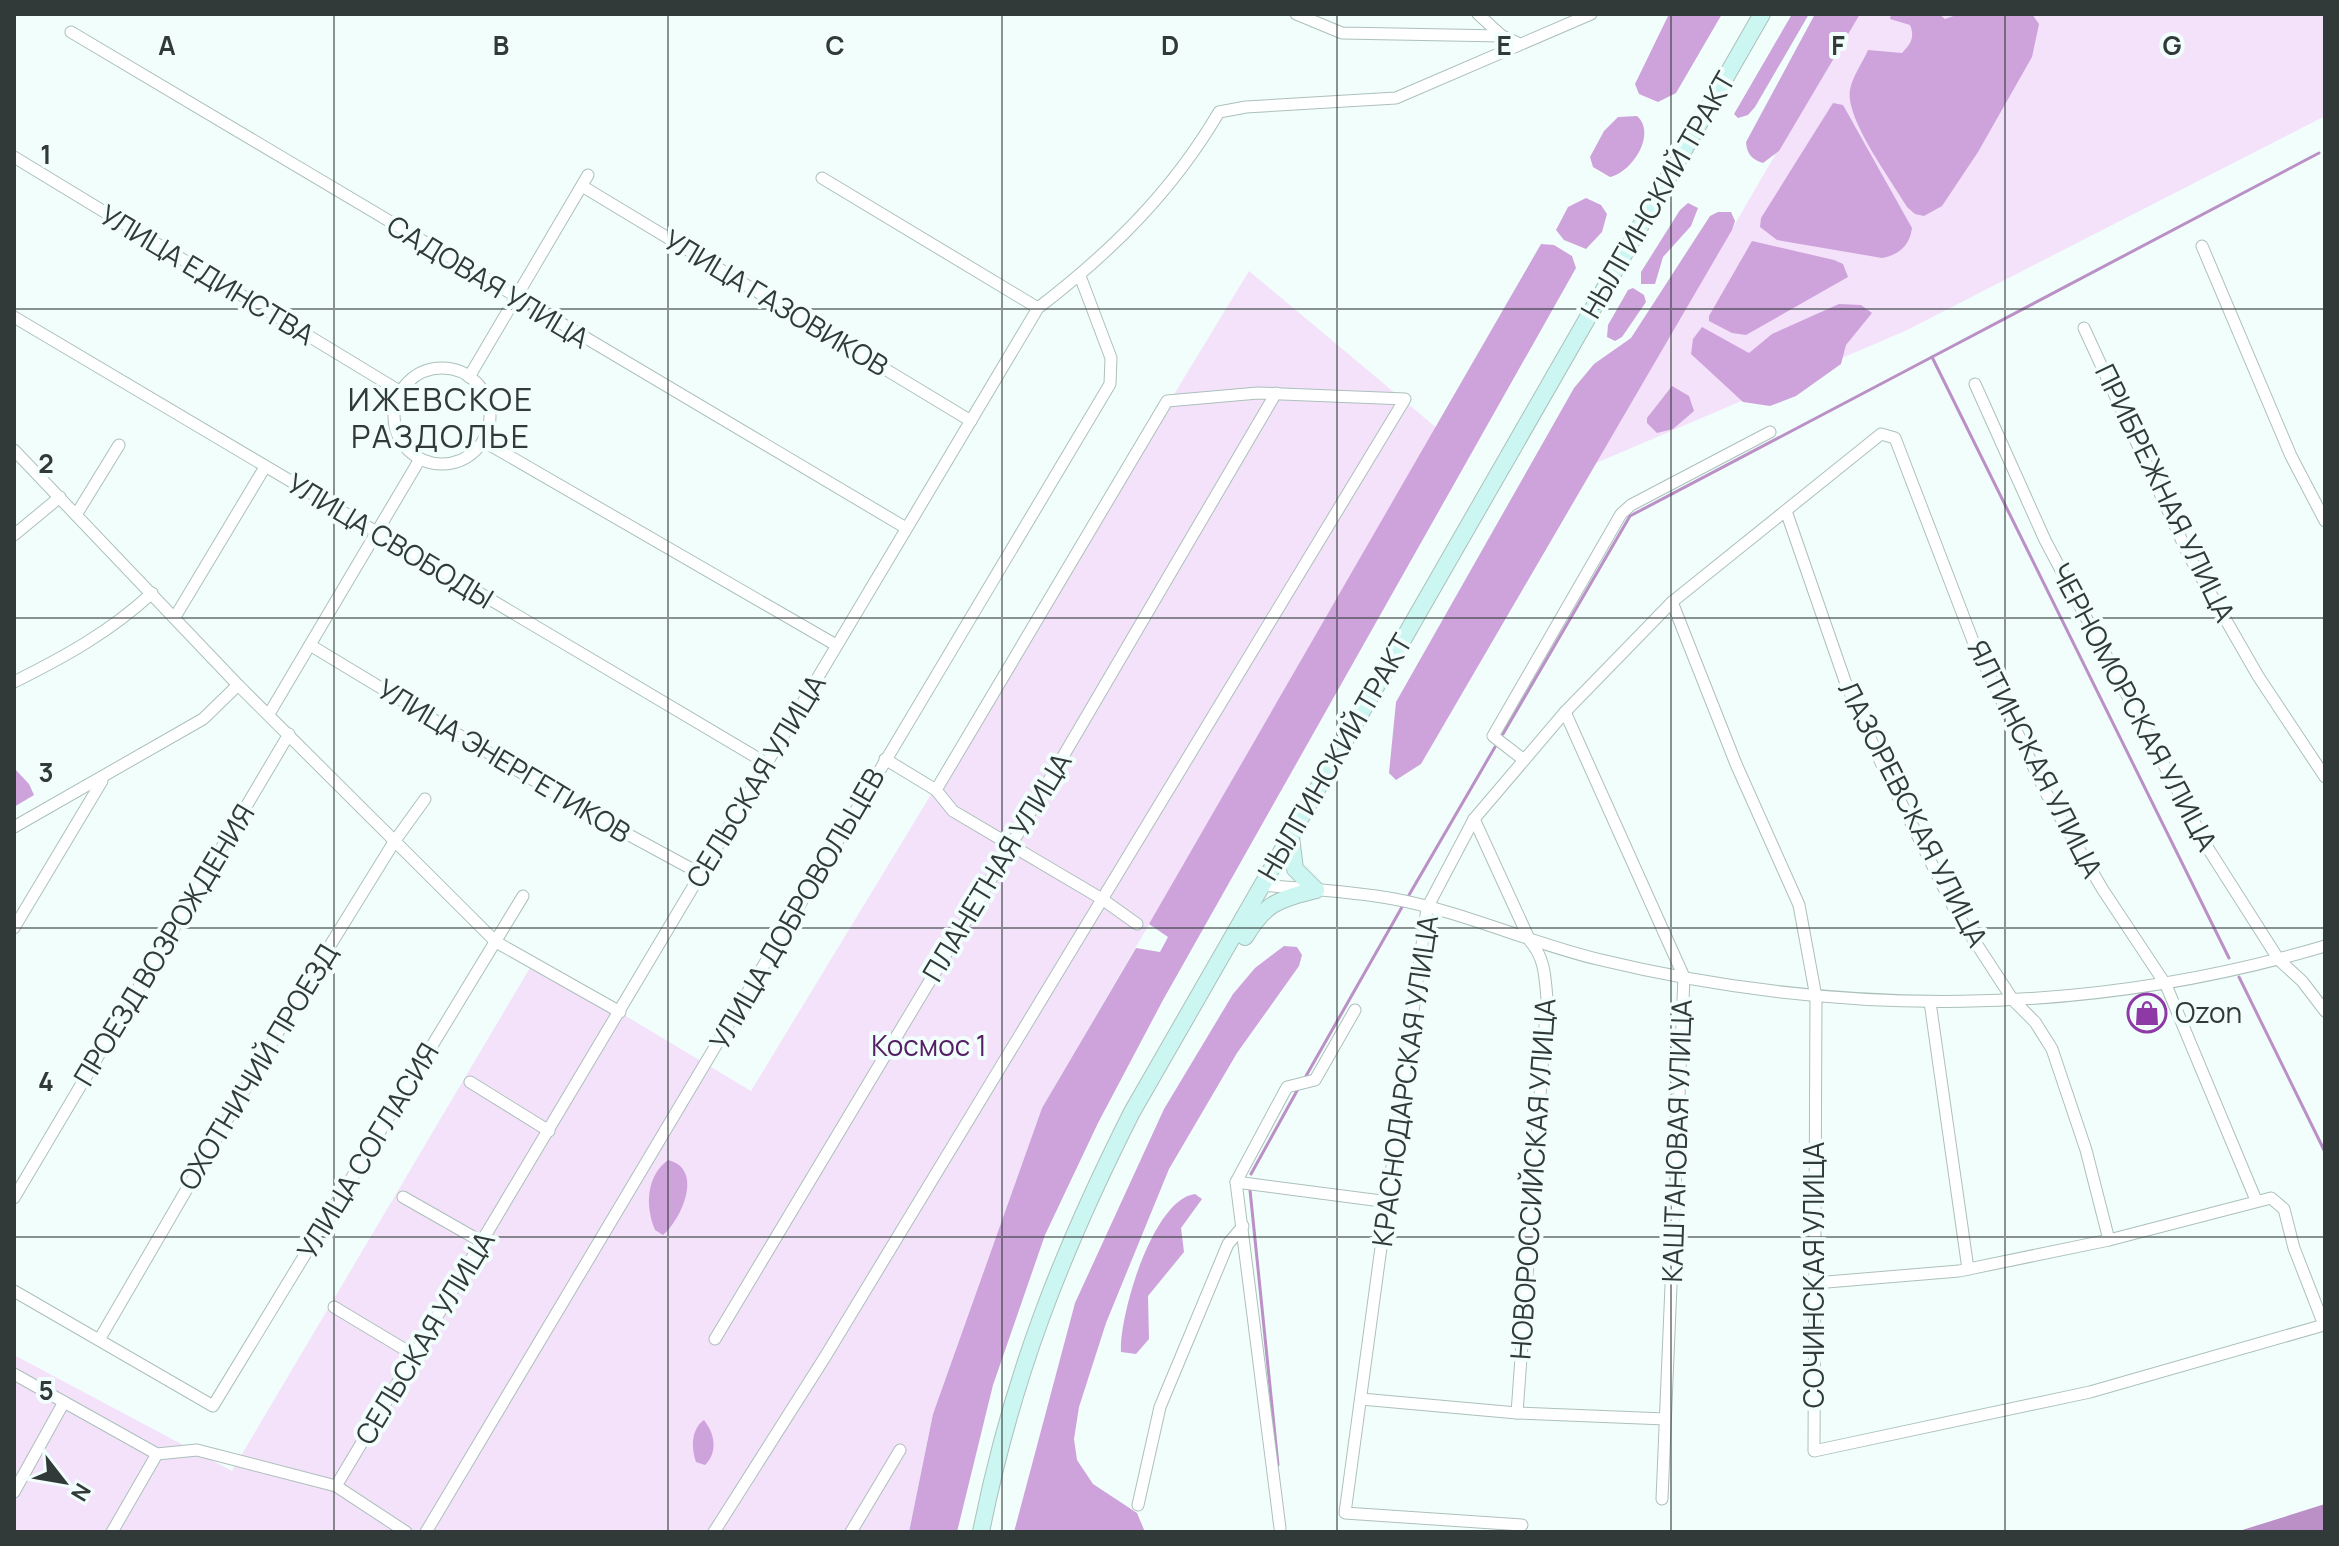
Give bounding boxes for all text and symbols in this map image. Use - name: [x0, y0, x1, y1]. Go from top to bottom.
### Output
- text: A: [158, 27, 176, 63]
- text: B: [493, 27, 509, 63]
- text: C: [825, 27, 845, 63]
- text: D: [1161, 27, 1179, 63]
- text: E: [1496, 27, 1512, 63]
- text: F: [1831, 27, 1845, 63]
- text: G: [2162, 27, 2182, 63]
- street label: НЫЛГИНСКИЙ ТРАКТ: [1571, 64, 1743, 325]
- text: 1: [40, 136, 52, 172]
- street label: УЛИЦА ЕДИНСТВА: [93, 195, 322, 353]
- street label: САДОВАЯ УЛИЦА: [380, 206, 597, 357]
- street label: УЛИЦА ГАЗОВИКОВ: [657, 220, 896, 384]
- street label: ПРИБРЕЖНАЯ УЛИЦА: [2087, 357, 2245, 628]
- district label: ИЖЕВСКОЕ РАЗДОЛЬЕ: [348, 377, 534, 458]
- text: 2: [38, 445, 54, 481]
- street label: УЛИЦА СВОБОДЫ: [280, 463, 501, 617]
- street label: ЧЕРНОМОРСКАЯ УЛИЦА: [2043, 556, 2227, 857]
- street label: НЫЛГИНСКИЙ ТРАКТ: [1248, 626, 1420, 887]
- street label: ЯЛТИНСКАЯ УЛИЦА: [1959, 633, 2112, 884]
- street label: СЕЛЬСКАЯ УЛИЦА: [676, 667, 834, 894]
- street label: УЛИЦА ЭНЕРГЕТИКОВ: [371, 669, 638, 851]
- street label: ЛАЗОРЕВСКАЯ УЛИЦА: [1830, 674, 1998, 953]
- street label: ПЛАНЕТНАЯ УЛИЦА: [913, 745, 1080, 988]
- text: 3: [38, 754, 54, 790]
- street label: УЛИЦА ДОБРОВОЛЬЦЕВ: [700, 761, 892, 1056]
- street label: ПРОЕЗД ВОЗРОЖДЕНИЯ: [64, 797, 262, 1092]
- street label: КРАСНОДАРСКАЯ УЛИЦА: [1362, 913, 1446, 1249]
- street label: ОХОТНИЧИЙ ПРОЕЗД: [169, 936, 346, 1197]
- shop icon: Ozon: [2126, 992, 2168, 1034]
- place label: Ozon: [2175, 993, 2242, 1031]
- street label: НОВОРОССИЙСКАЯ УЛИЦА: [1500, 997, 1564, 1361]
- street label: КАШТАНОВАЯ УЛИЦА: [1652, 999, 1700, 1283]
- park label: Космос 1: [871, 1026, 987, 1064]
- street label: УЛИЦА СОГЛАСИЯ: [288, 1035, 447, 1266]
- text: 4: [38, 1063, 54, 1099]
- street label: СОЧИНСКАЯ УЛИЦА: [1794, 1142, 1832, 1408]
- street label: СЕЛЬСКАЯ УЛИЦА: [345, 1224, 503, 1451]
- text: 5: [38, 1372, 54, 1408]
- north arrow: [24, 1442, 104, 1522]
- text: N: [64, 1478, 98, 1507]

